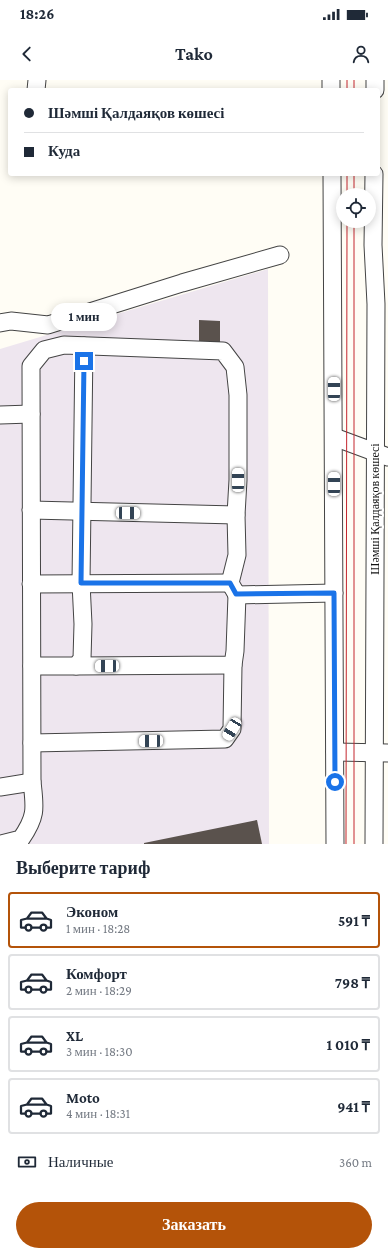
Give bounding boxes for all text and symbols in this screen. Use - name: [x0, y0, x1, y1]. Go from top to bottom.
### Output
- text: 18:26: [20, 6, 54, 22]
- icon: back: [16, 43, 38, 65]
- icon: person: [350, 43, 372, 65]
- text: Tako: [175, 44, 213, 64]
- text: Шәмші Қалдаяқов көшесі: [48, 105, 224, 121]
- text: Куда: [48, 143, 80, 159]
- map controls: [336, 188, 376, 228]
- button: locate: [336, 188, 376, 228]
- callout: 1 мин: [51, 303, 117, 331]
- text: 1 мин: [68, 309, 100, 324]
- route end: [75, 352, 93, 370]
- car: [328, 377, 340, 401]
- street label: Шәмші Қалдаяқов көшесі: [368, 443, 382, 575]
- car: [232, 468, 244, 492]
- car: [328, 472, 340, 496]
- car: [116, 507, 140, 519]
- car: [95, 660, 119, 672]
- car: [221, 716, 243, 742]
- car: [139, 735, 163, 747]
- route start: [326, 773, 344, 791]
- text: Выберите тариф: [16, 858, 150, 878]
- icon: car: [18, 902, 54, 938]
- text: Эконом: [66, 904, 118, 920]
- text: 591 ₸: [338, 913, 370, 929]
- text: 1 мин · 18:28: [66, 921, 130, 936]
- icon: car: [18, 964, 54, 1000]
- text: Комфорт: [66, 966, 127, 982]
- text: 798 ₸: [335, 975, 370, 991]
- text: 2 мин · 18:29: [66, 983, 132, 998]
- icon: car: [18, 1026, 54, 1062]
- text: XL: [66, 1028, 83, 1044]
- text: 1 010 ₸: [327, 1037, 370, 1053]
- text: 3 мин · 18:30: [66, 1044, 133, 1059]
- icon: car: [18, 1088, 54, 1124]
- text: Moto: [66, 1090, 100, 1106]
- text: 941 ₸: [337, 1099, 370, 1115]
- text: 4 мин · 18:31: [66, 1106, 130, 1121]
- icon: cash: [16, 1151, 38, 1173]
- text: Наличные: [48, 1154, 113, 1170]
- text: 360 m: [339, 1155, 372, 1170]
- button: Заказать: [16, 1202, 372, 1248]

